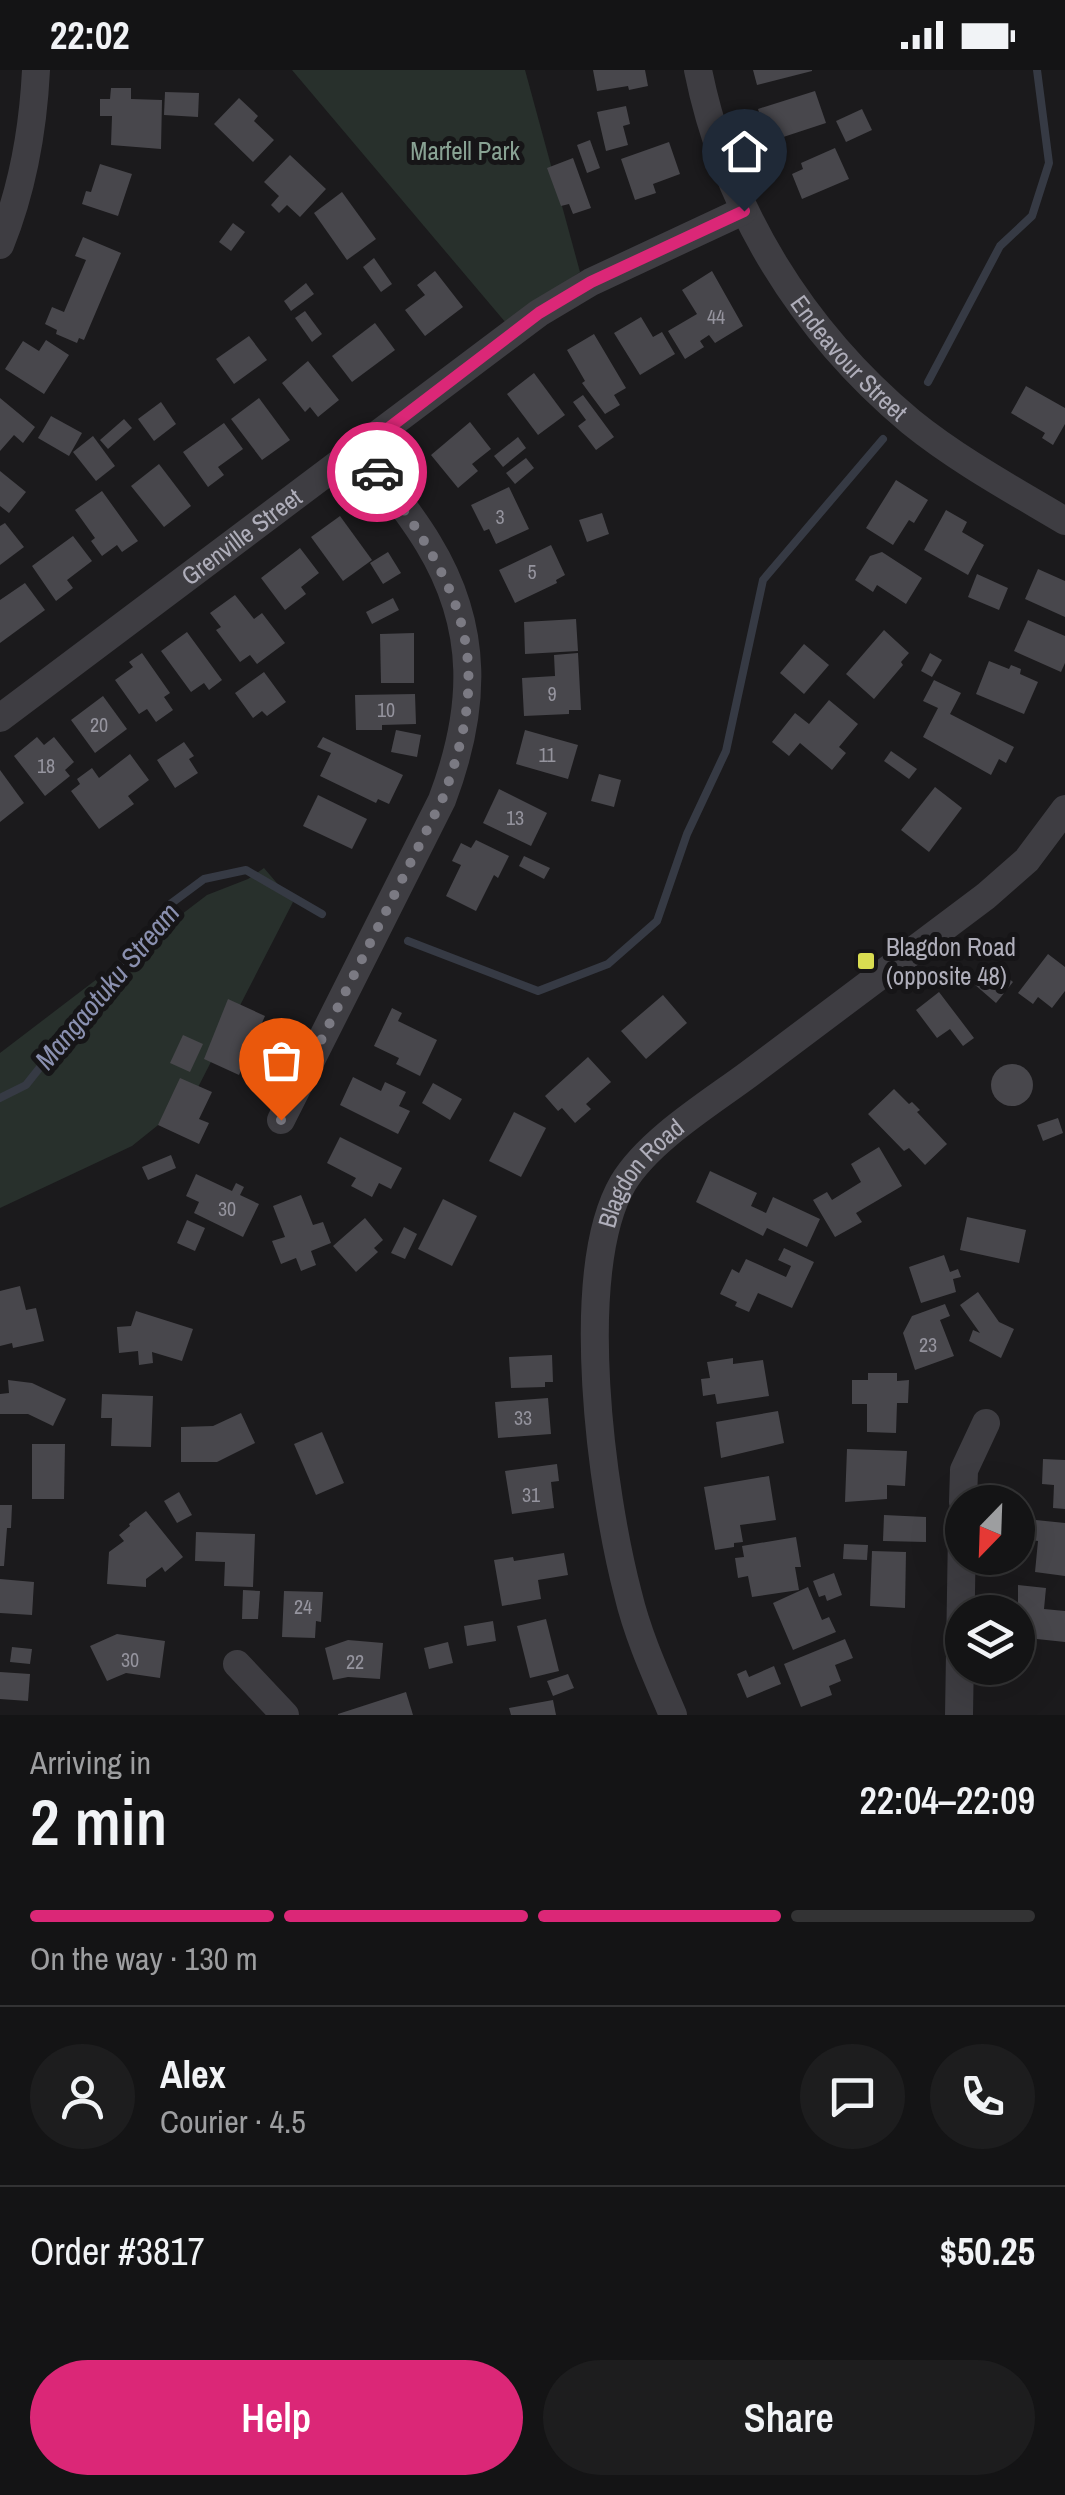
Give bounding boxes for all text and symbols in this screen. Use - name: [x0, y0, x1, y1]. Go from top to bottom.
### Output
- text: 22:02: [50, 10, 130, 61]
- pin: [702, 109, 787, 212]
- icon: home: [717, 124, 772, 179]
- park label: Marfell Park: [410, 134, 520, 168]
- street label: Endeavour Street: [783, 288, 915, 429]
- house number: 44: [707, 303, 725, 330]
- courier: [327, 422, 427, 522]
- icon: car: [350, 445, 405, 500]
- street label: Grenville Street: [174, 480, 309, 593]
- house number: 3: [495, 503, 505, 530]
- house number: 5: [527, 558, 537, 585]
- house number: 9: [547, 680, 557, 707]
- house number: 10: [377, 696, 395, 723]
- house number: 20: [90, 711, 108, 738]
- house number: 11: [538, 741, 556, 768]
- house number: 18: [37, 752, 55, 779]
- house number: 13: [506, 804, 524, 831]
- water label: Mangaotuku Stream: [26, 895, 188, 1077]
- place label: Blagdon Road (opposite 48): [886, 930, 1016, 993]
- marker: Blagdon Road (opposite 48): [855, 950, 877, 972]
- pin: [239, 1018, 324, 1121]
- icon: bag: [254, 1033, 309, 1088]
- street label: Blagdon Road: [590, 1111, 691, 1231]
- house number: 30: [218, 1195, 236, 1222]
- house number: 23: [919, 1331, 937, 1358]
- house number: 33: [514, 1404, 532, 1431]
- house number: 31: [522, 1481, 540, 1508]
- north arrow: [945, 1485, 1035, 1575]
- map controls: [945, 1485, 1035, 1685]
- house number: 24: [294, 1593, 312, 1620]
- button: layers: [945, 1595, 1035, 1685]
- house number: 30: [121, 1646, 139, 1673]
- house number: 22: [346, 1648, 364, 1675]
- text: Arriving in: [30, 1741, 151, 1784]
- text: 22:04–22:09: [859, 1775, 1035, 1826]
- text: 2 min: [30, 1778, 167, 1865]
- text: On the way · 130 m: [30, 1937, 258, 1980]
- button: person: [30, 2044, 135, 2149]
- button: chat: [800, 2044, 905, 2149]
- button: phone: [930, 2044, 1035, 2149]
- text: Alex: [160, 2049, 226, 2100]
- text: Courier · 4.5: [160, 2100, 306, 2143]
- text: Order #3817: [30, 2226, 205, 2277]
- text: $50.25: [940, 2226, 1035, 2277]
- button: Help: [30, 2360, 523, 2475]
- button: Share: [543, 2360, 1035, 2475]

